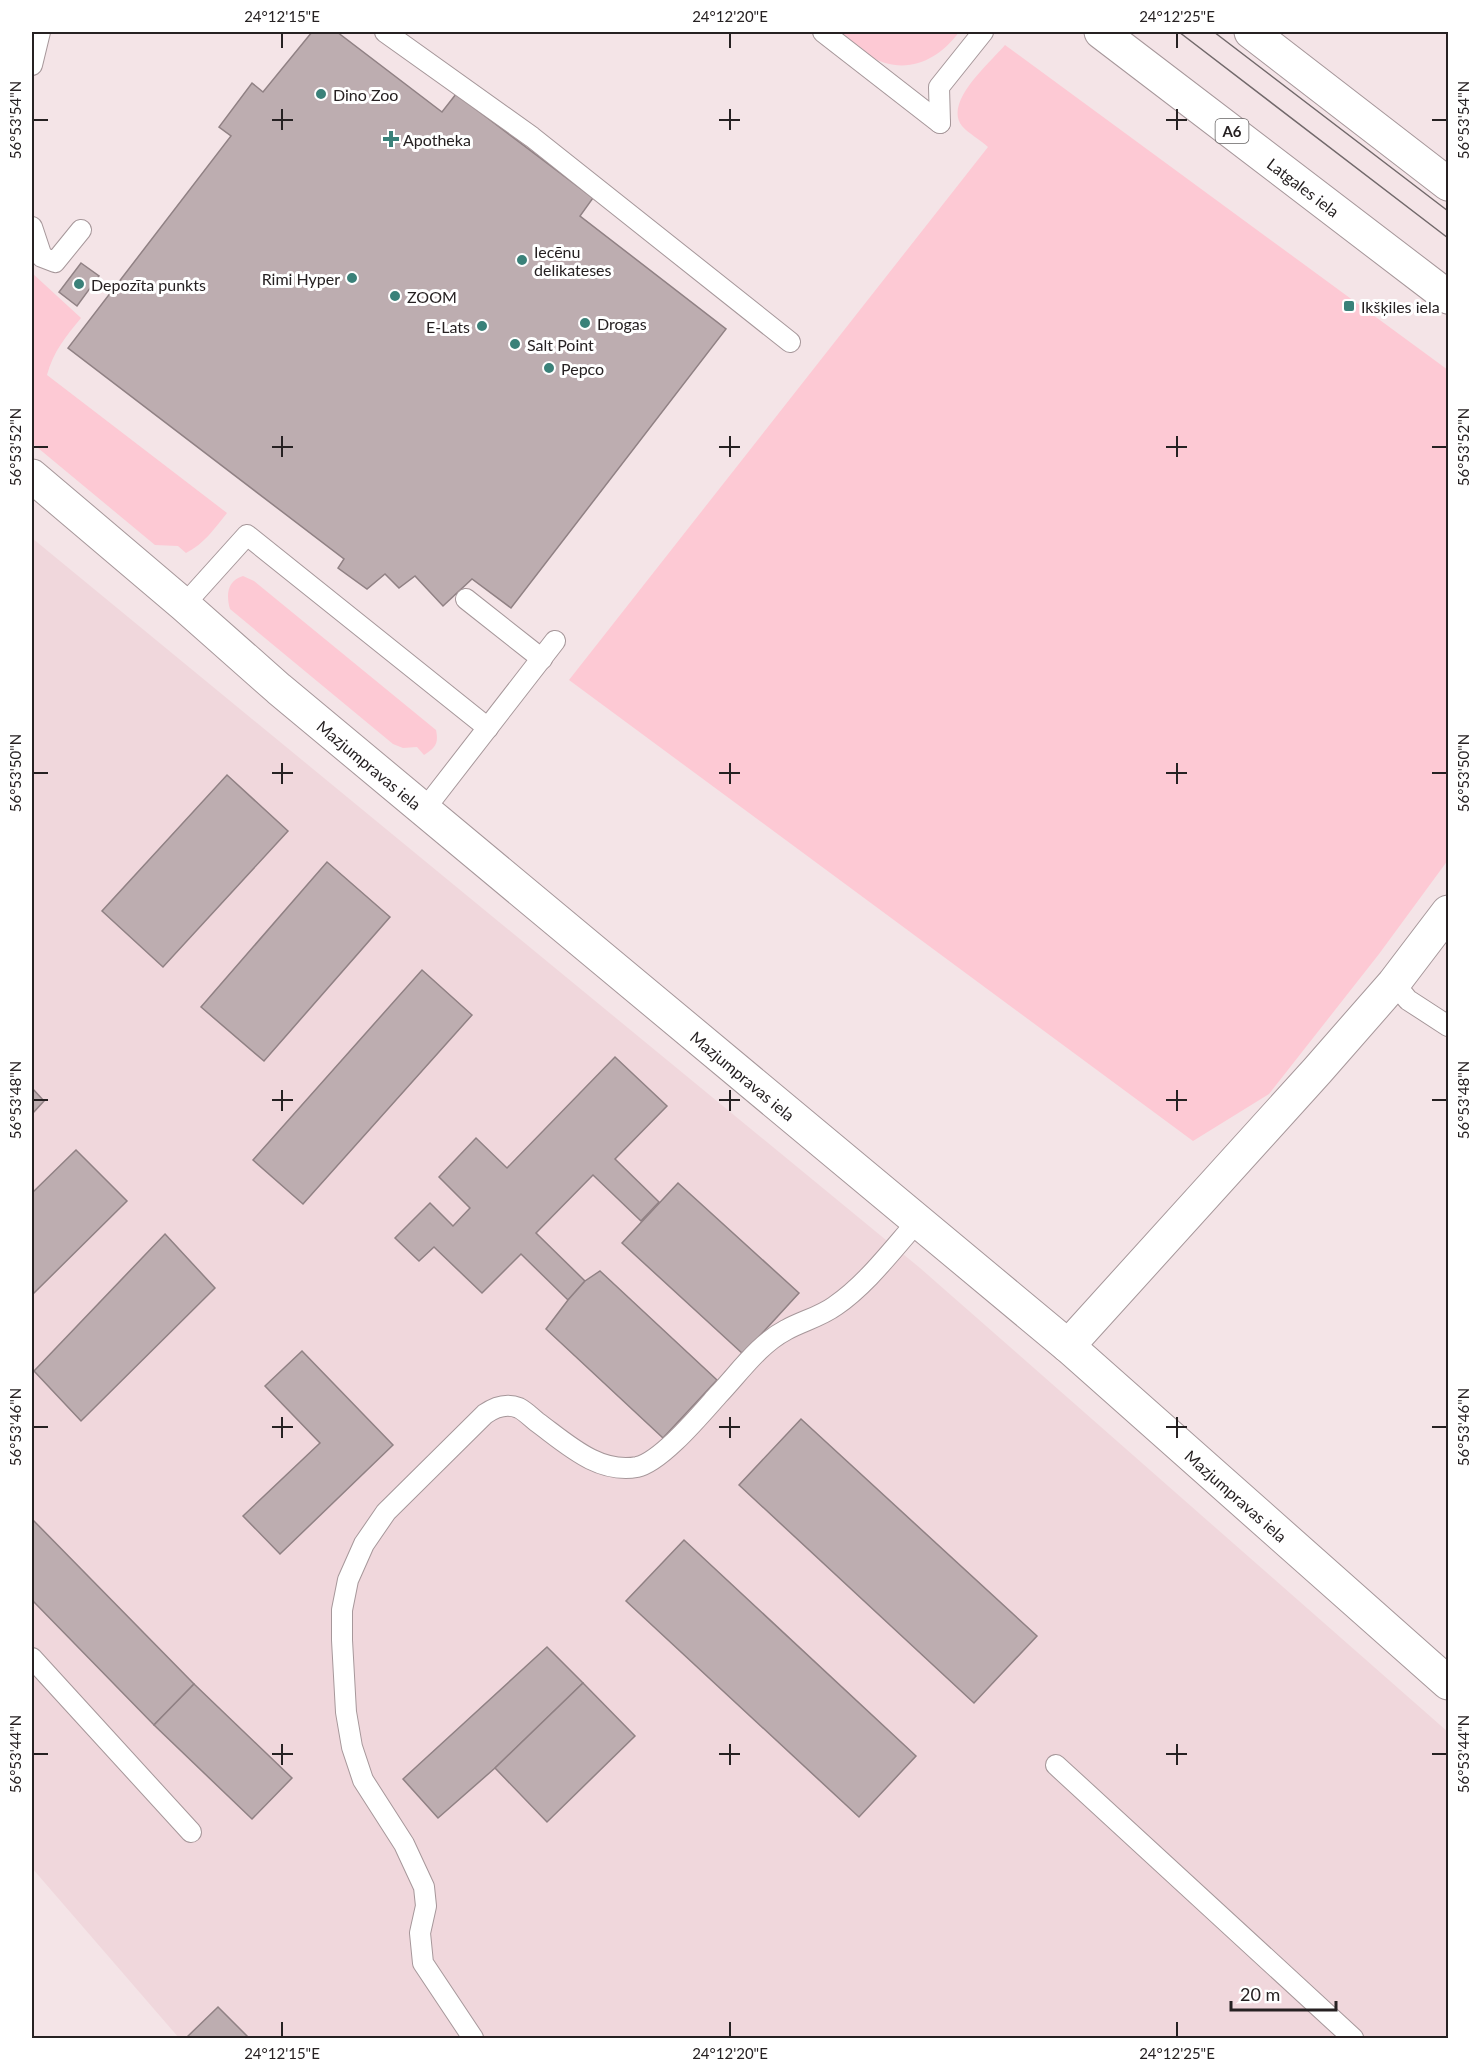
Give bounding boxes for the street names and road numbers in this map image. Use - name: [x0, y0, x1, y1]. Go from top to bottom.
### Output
- road number: A6: [1216, 119, 1248, 143]
- street label: Latgales iela: [1264, 153, 1343, 220]
- street label: Mazjumpravas iela: [314, 716, 425, 813]
- street label: Mazjumpravas iela: [687, 1027, 799, 1124]
- street label: Mazjumpravas iela: [1182, 1445, 1291, 1545]

